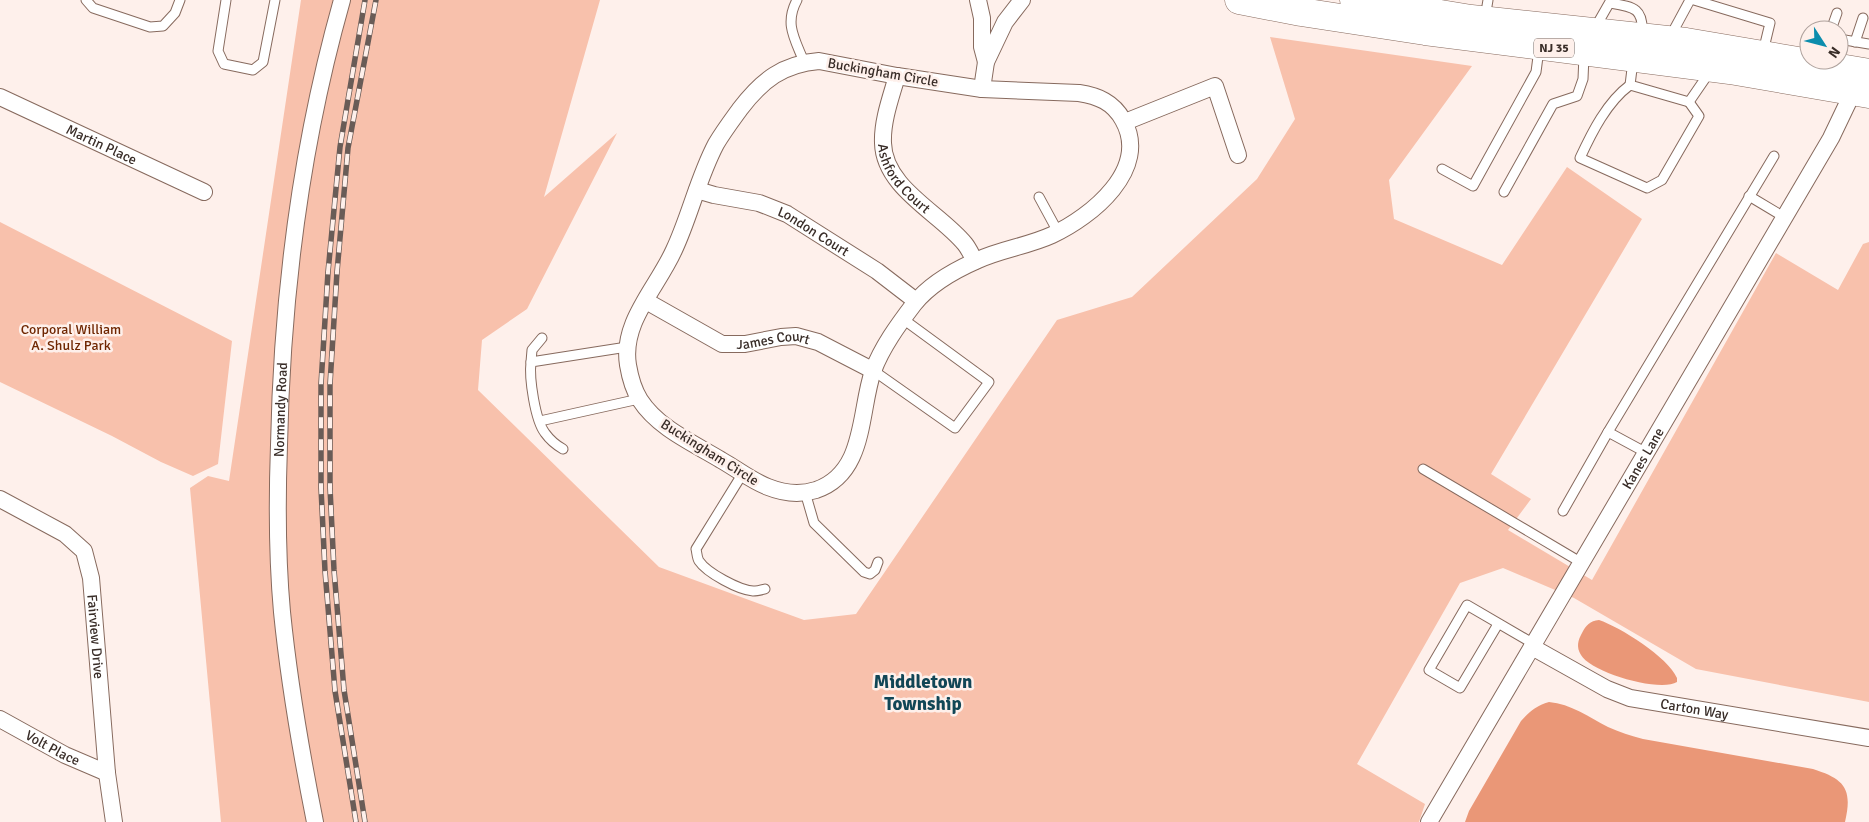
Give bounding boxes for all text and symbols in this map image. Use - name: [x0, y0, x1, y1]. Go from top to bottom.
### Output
- north arrow: [1799, 20, 1849, 70]
- road number: NJ 35: [1534, 38, 1574, 58]
- text: N: [1824, 43, 1844, 61]
- street label: Buckingham Circle: [826, 54, 940, 91]
- street label: Martin Place: [63, 121, 139, 169]
- street label: Ashford Court: [874, 143, 934, 217]
- street label: London Court: [775, 203, 852, 260]
- park label: Corporal William A. Shulz Park: [21, 321, 121, 354]
- street label: James Court: [737, 328, 812, 353]
- street label: Normandy Road: [271, 362, 291, 457]
- street label: Buckingham Circle: [658, 416, 762, 489]
- street label: Kanes Lane: [1619, 425, 1668, 492]
- street label: Fairview Drive: [83, 594, 107, 680]
- district label: Middletown Township: [874, 670, 972, 716]
- street label: Carton Way: [1659, 695, 1730, 723]
- street label: Volt Place: [22, 727, 82, 769]

